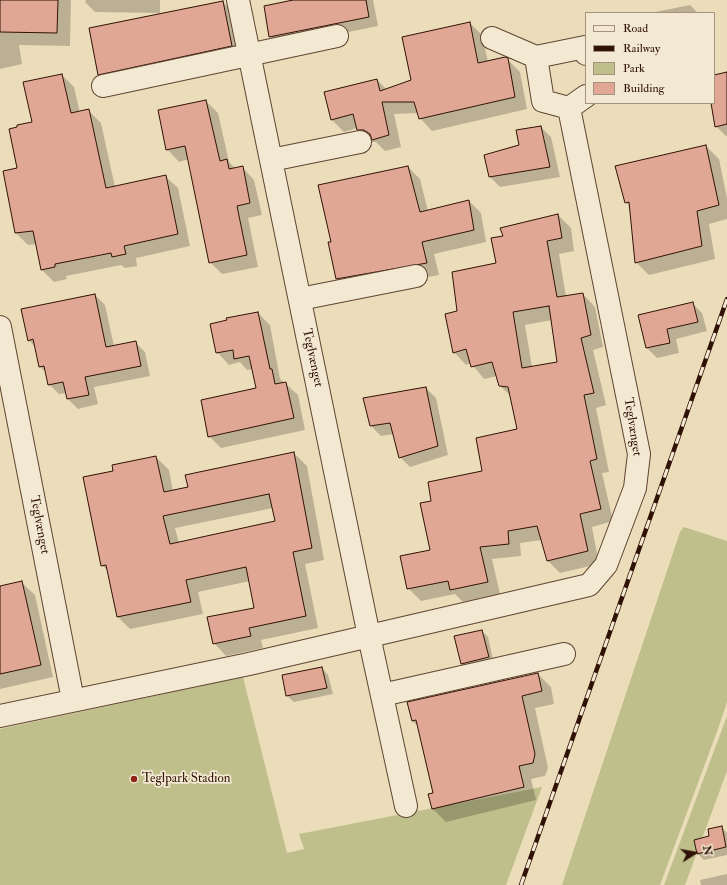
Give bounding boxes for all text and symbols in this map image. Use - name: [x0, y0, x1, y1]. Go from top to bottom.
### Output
- legend: [585, 12, 715, 104]
- text: Road: [623, 21, 648, 36]
- text: Railway: [623, 41, 660, 56]
- text: Park: [623, 61, 645, 76]
- text: Building: [623, 81, 664, 96]
- street label: Teglvænget: [298, 327, 326, 389]
- street label: Teglvænget: [620, 397, 644, 457]
- street label: Teglvænget: [26, 494, 52, 556]
- place label: Teglpark Stadion: [142, 771, 230, 787]
- marker: Teglpark Stadion: [129, 774, 139, 784]
- north arrow: [675, 833, 715, 873]
- text: N: [700, 845, 715, 857]

